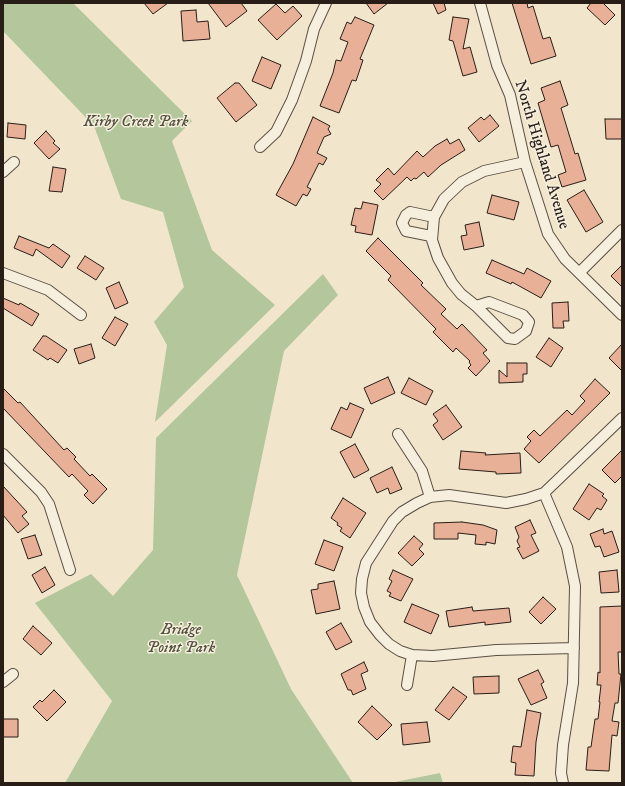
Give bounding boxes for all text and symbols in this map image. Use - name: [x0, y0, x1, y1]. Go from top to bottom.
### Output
- street label: North Highland Avenue: [509, 78, 573, 232]
- park label: Kirby Creek Park: [84, 113, 188, 133]
- park label: Bridge Point Park: [147, 621, 215, 659]

